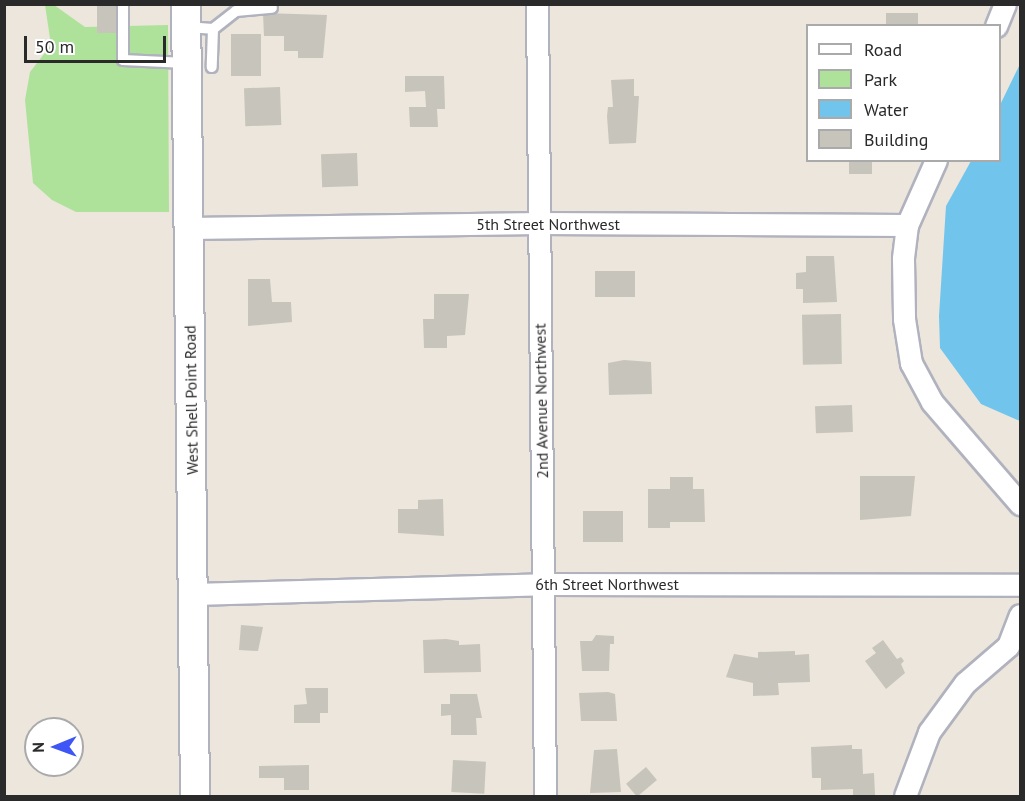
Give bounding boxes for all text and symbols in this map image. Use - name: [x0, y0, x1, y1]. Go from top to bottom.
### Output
- scale bar: [27, 24, 170, 62]
- legend: [806, 24, 1001, 162]
- text: 50 m: [35, 35, 74, 58]
- text: Road: [864, 38, 902, 61]
- text: Park: [864, 68, 897, 91]
- text: Water: [864, 98, 908, 121]
- text: Building: [864, 128, 928, 151]
- street label: 5th Street Northwest: [476, 214, 620, 234]
- street label: 2nd Avenue Northwest: [530, 323, 552, 479]
- street label: West Shell Point Road: [180, 325, 202, 475]
- street label: 6th Street Northwest: [535, 574, 679, 594]
- north arrow: [24, 717, 84, 777]
- text: N: [28, 742, 48, 753]

